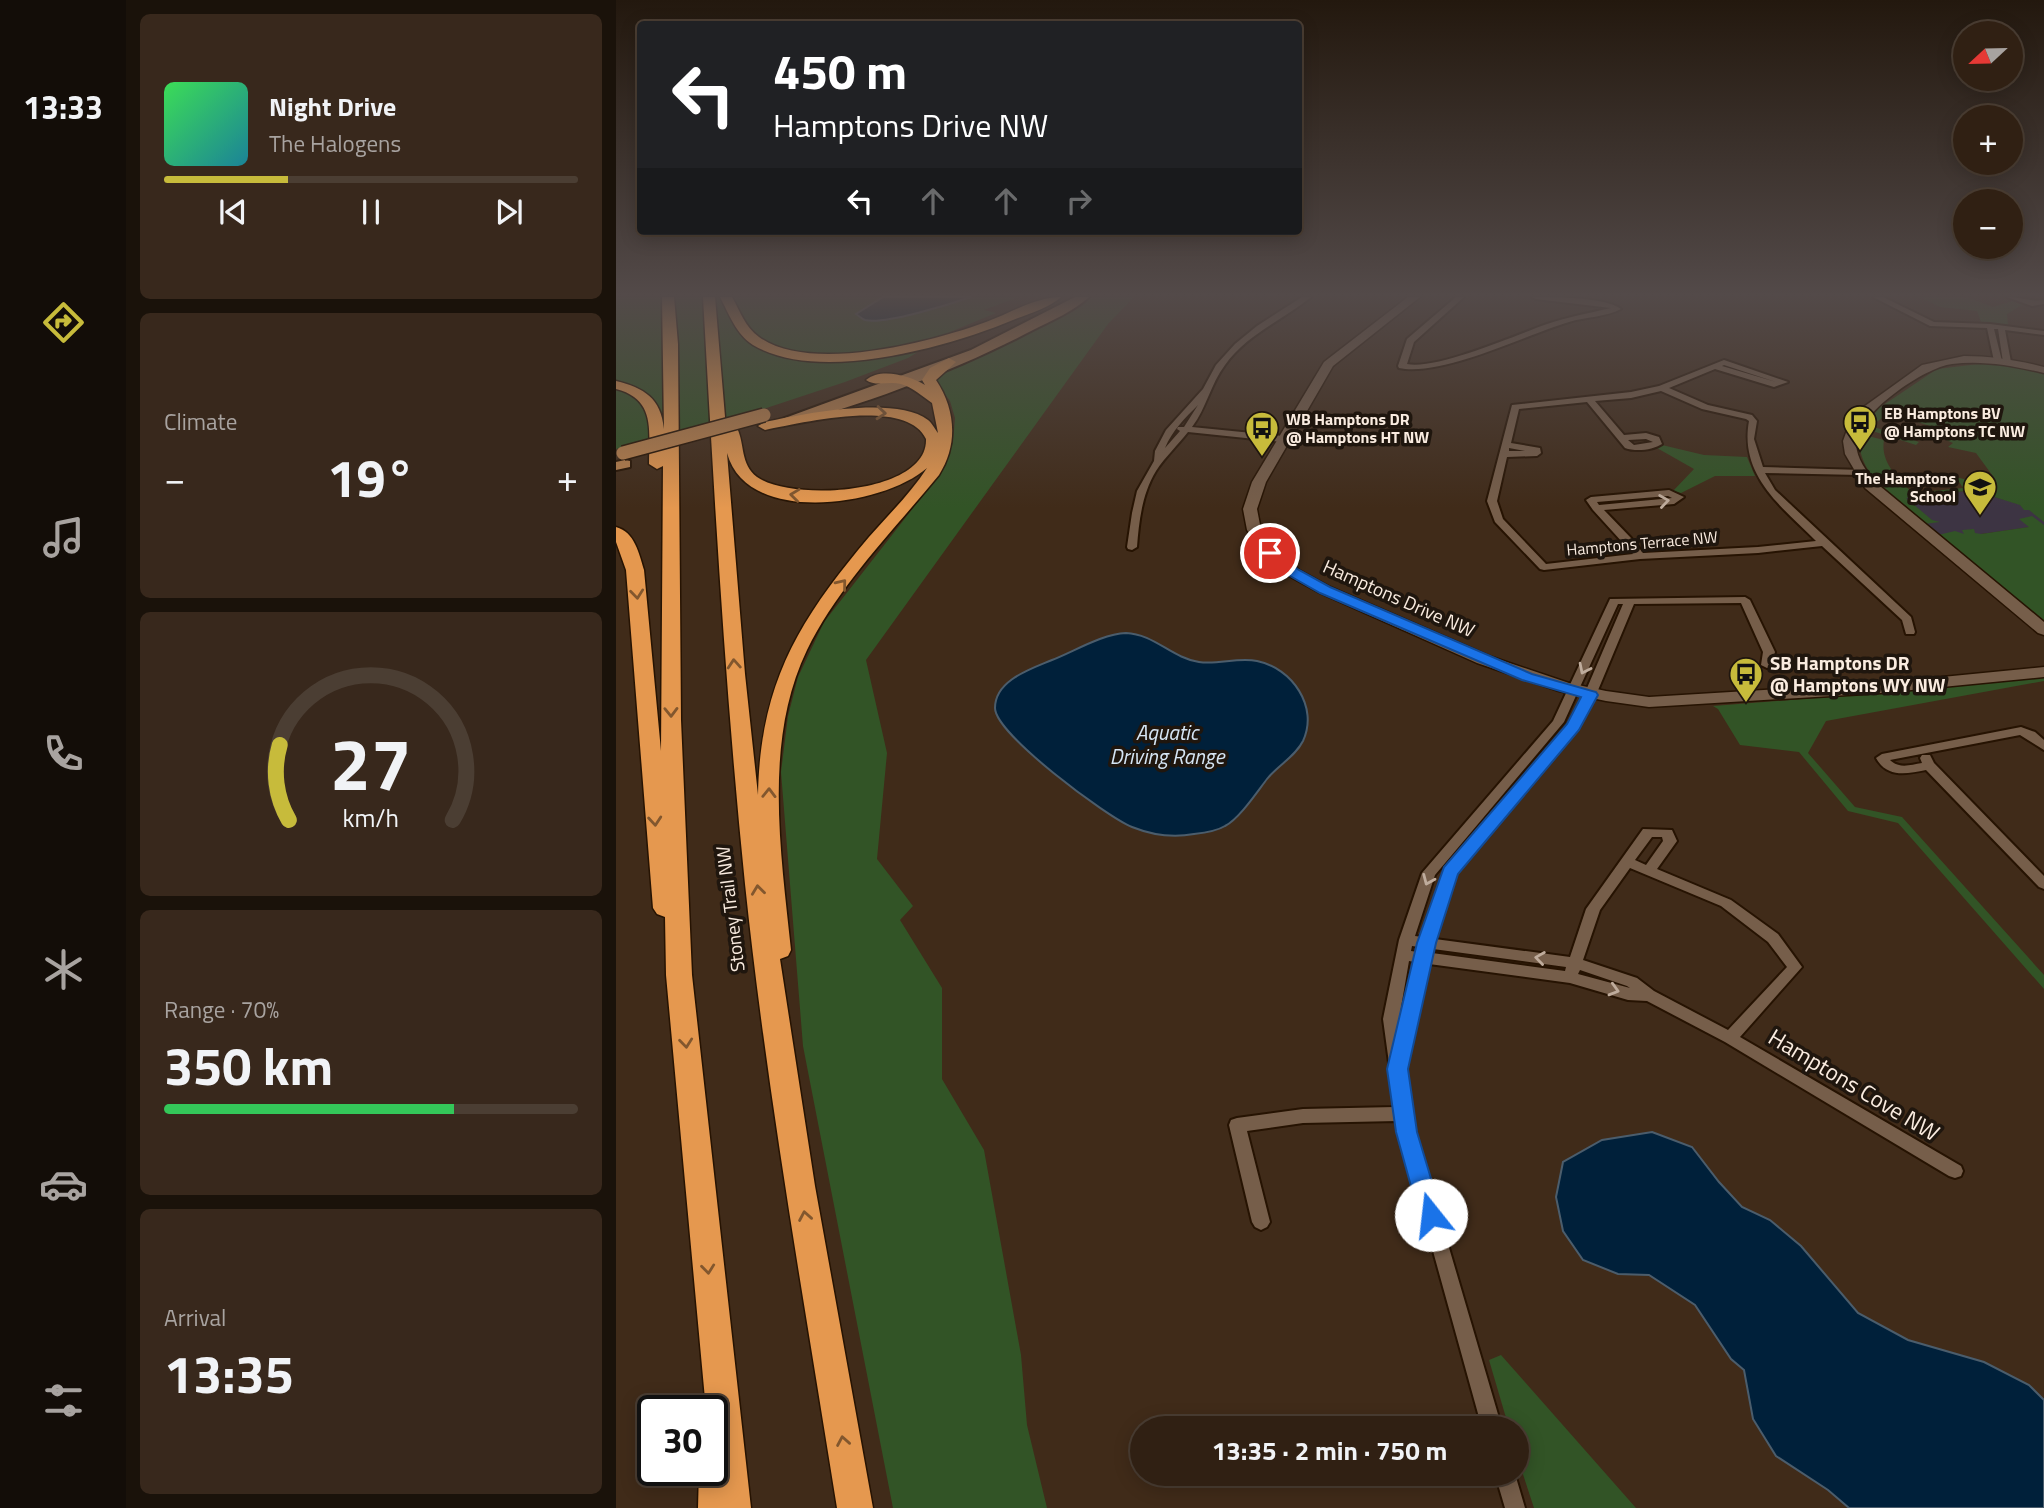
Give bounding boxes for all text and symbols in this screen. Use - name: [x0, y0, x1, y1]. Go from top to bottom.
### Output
- north arrow: [1953, 21, 2023, 91]
- map controls: [1953, 21, 2023, 259]
- text: 450 m: [773, 33, 907, 108]
- icon: left: [658, 49, 749, 140]
- text: 13:33: [23, 83, 103, 131]
- text: Night Drive: [269, 87, 396, 126]
- text: Hamptons Drive NW: [773, 101, 1048, 149]
- button: +: [1953, 105, 2023, 175]
- text: The Halogens: [269, 126, 401, 161]
- icon: left: [841, 182, 879, 220]
- icon: ahead: [914, 182, 952, 220]
- icon: ahead: [987, 182, 1025, 220]
- icon: right: [1060, 182, 1098, 220]
- button: −: [1953, 189, 2023, 259]
- icon: previous: [214, 193, 252, 231]
- icon: pause: [352, 193, 390, 231]
- icon: next: [490, 193, 528, 231]
- icon: directions: [39, 298, 88, 347]
- place label: EB Hamptons BV @ Hamptons TC NW: [1884, 401, 2025, 443]
- bus stop icon: EB Hamptons BV @ Hamptons TC NW: [1841, 403, 1879, 452]
- text: Climate: [164, 404, 237, 439]
- one-way arrow: [876, 405, 887, 420]
- place label: WB Hamptons DR @ Hamptons HT NW: [1286, 407, 1429, 449]
- bus stop icon: WB Hamptons DR @ Hamptons HT NW: [1243, 409, 1281, 458]
- text: 19°: [327, 438, 415, 517]
- text: −: [164, 449, 185, 507]
- text: +: [557, 449, 578, 507]
- place label: The Hamptons School: [1855, 466, 1956, 508]
- school or university icon: The Hamptons School: [1961, 468, 1999, 517]
- one-way arrow: [789, 488, 801, 503]
- one-way arrow: [1658, 494, 1670, 509]
- icon: music: [39, 513, 88, 562]
- pin: [1240, 523, 1300, 583]
- street label: Hamptons Terrace NW: [1565, 524, 1719, 562]
- icon: arrive: [1251, 534, 1289, 572]
- street label: Hamptons Drive NW: [1319, 551, 1480, 644]
- one-way arrow: [834, 579, 847, 591]
- one-way arrow: [630, 588, 645, 600]
- place label: SB Hamptons DR @ Hamptons WY NW: [1770, 648, 1946, 699]
- bus stop icon: SB Hamptons DR @ Hamptons WY NW: [1727, 655, 1765, 704]
- one-way arrow: [727, 658, 742, 669]
- one-way arrow: [1578, 662, 1592, 674]
- one-way arrow: [663, 707, 678, 718]
- text: 27: [330, 708, 412, 818]
- water label: Aquatic Driving Range: [1110, 716, 1226, 772]
- icon: phone: [39, 729, 88, 778]
- one-way arrow: [761, 788, 777, 798]
- text: km/h: [343, 799, 399, 837]
- one-way arrow: [648, 815, 663, 827]
- street label: Stoney Trail NW: [707, 844, 752, 974]
- one-way arrow: [1422, 874, 1436, 886]
- one-way arrow: [750, 884, 765, 896]
- icon: climate: [39, 945, 88, 994]
- one-way arrow: [1534, 951, 1545, 966]
- one-way arrow: [1608, 982, 1620, 996]
- text: Range · 70%: [164, 992, 279, 1027]
- street label: Hamptons Cove NW: [1762, 1020, 1947, 1150]
- text: 350 km: [164, 1026, 333, 1105]
- one-way arrow: [678, 1037, 693, 1049]
- icon: car: [39, 1160, 88, 1209]
- position arrow: [1394, 1178, 1468, 1252]
- one-way arrow: [798, 1211, 813, 1222]
- one-way arrow: [701, 1263, 716, 1275]
- text: Arrival: [164, 1300, 226, 1335]
- text: 13:35: [164, 1334, 294, 1413]
- icon: filters: [39, 1376, 88, 1425]
- speed limit sign: 30: [637, 1395, 728, 1486]
- text: 13:35 · 2 min · 750 m: [1212, 1431, 1447, 1470]
- one-way arrow: [836, 1435, 851, 1447]

